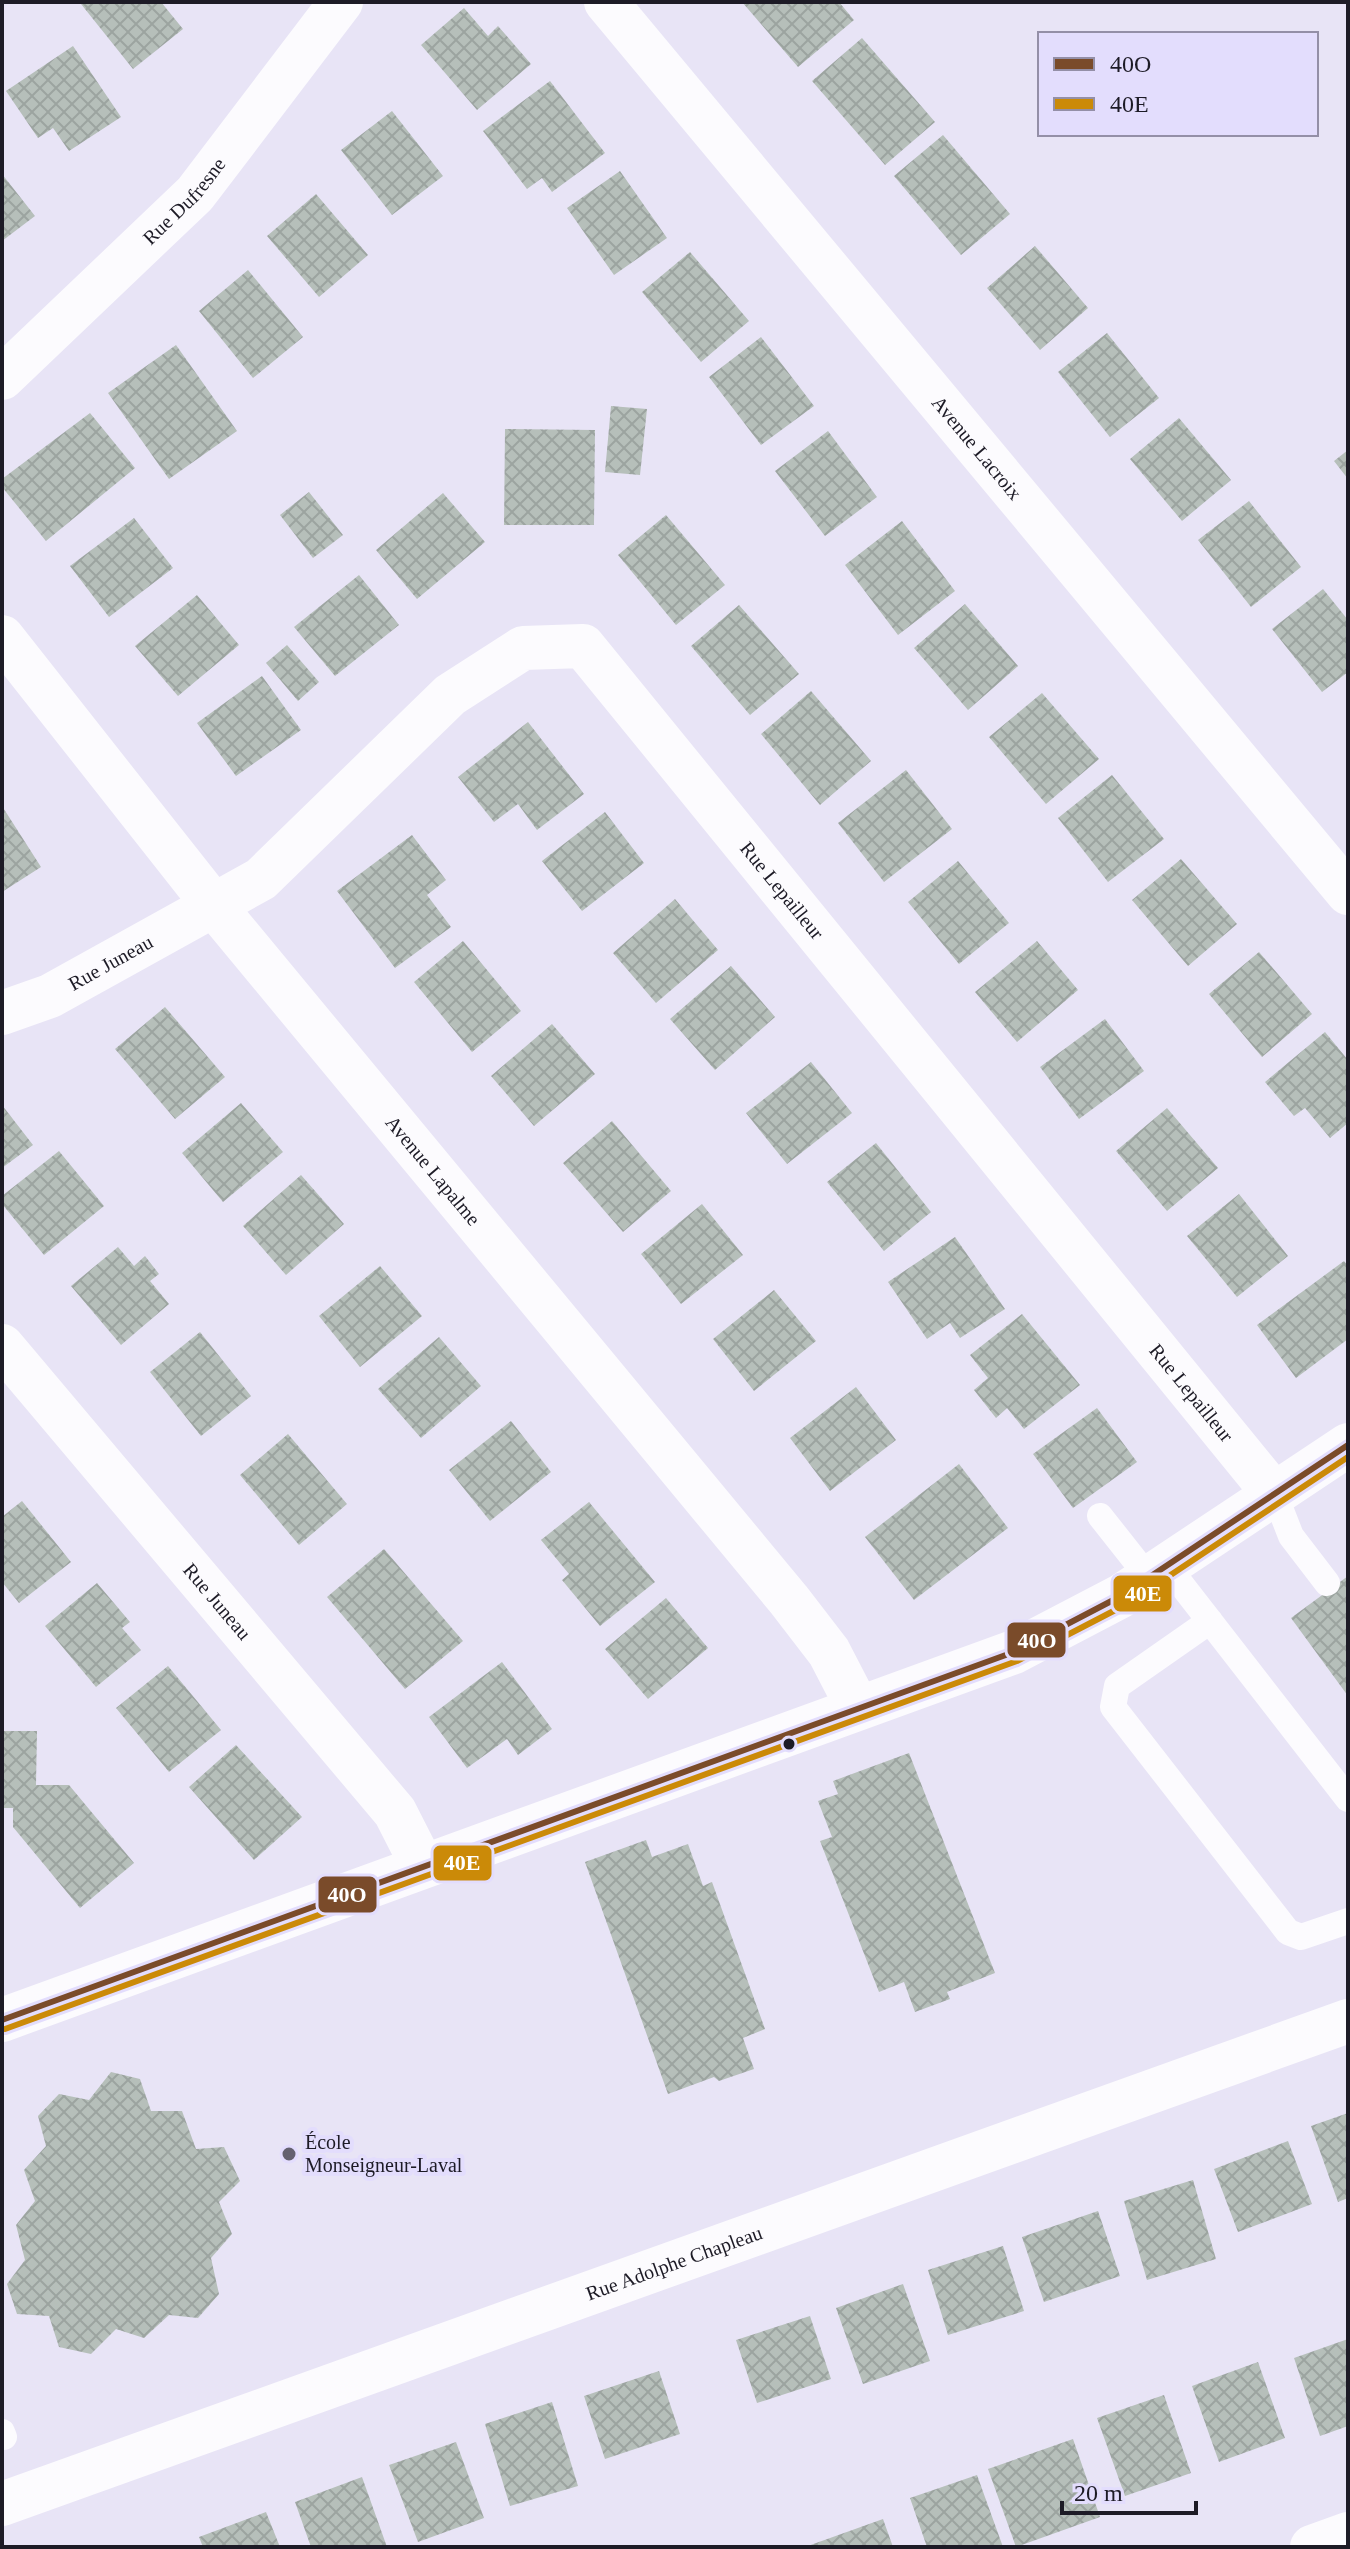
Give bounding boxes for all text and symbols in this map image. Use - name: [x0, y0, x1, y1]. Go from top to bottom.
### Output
- legend: [1038, 32, 1318, 136]
- text: 40O: [1110, 51, 1151, 77]
- text: 40E: [1110, 91, 1149, 117]
- street label: Rue Dufresne: [138, 153, 230, 249]
- street label: Avenue Lacroix: [928, 391, 1027, 504]
- street label: Rue Lepailleur: [736, 837, 829, 944]
- street label: Rue Juneau: [64, 930, 156, 995]
- street label: Avenue Lapalme: [381, 1111, 485, 1230]
- street label: Rue Lepailleur: [1145, 1339, 1238, 1446]
- street label: Rue Juneau: [179, 1559, 256, 1644]
- line badge: 40E: [1112, 1574, 1173, 1613]
- text: 40E: [1125, 1581, 1161, 1606]
- line badge: 40O: [1006, 1621, 1067, 1659]
- text: 40O: [1017, 1628, 1057, 1653]
- unlabelled marker: [781, 1736, 797, 1752]
- line badge: 40E: [432, 1844, 493, 1882]
- text: 40E: [444, 1850, 480, 1875]
- line badge: 40O: [317, 1875, 378, 1914]
- text: 40O: [327, 1882, 367, 1907]
- place label: École Monseigneur-Laval: [305, 2131, 463, 2177]
- marker: École Monseigneur-Laval: [280, 2145, 298, 2163]
- street label: Rue Adolphe Chapleau: [583, 2221, 765, 2305]
- scale bar: [1062, 2465, 1196, 2515]
- text: 20 m: [1074, 2480, 1123, 2506]

